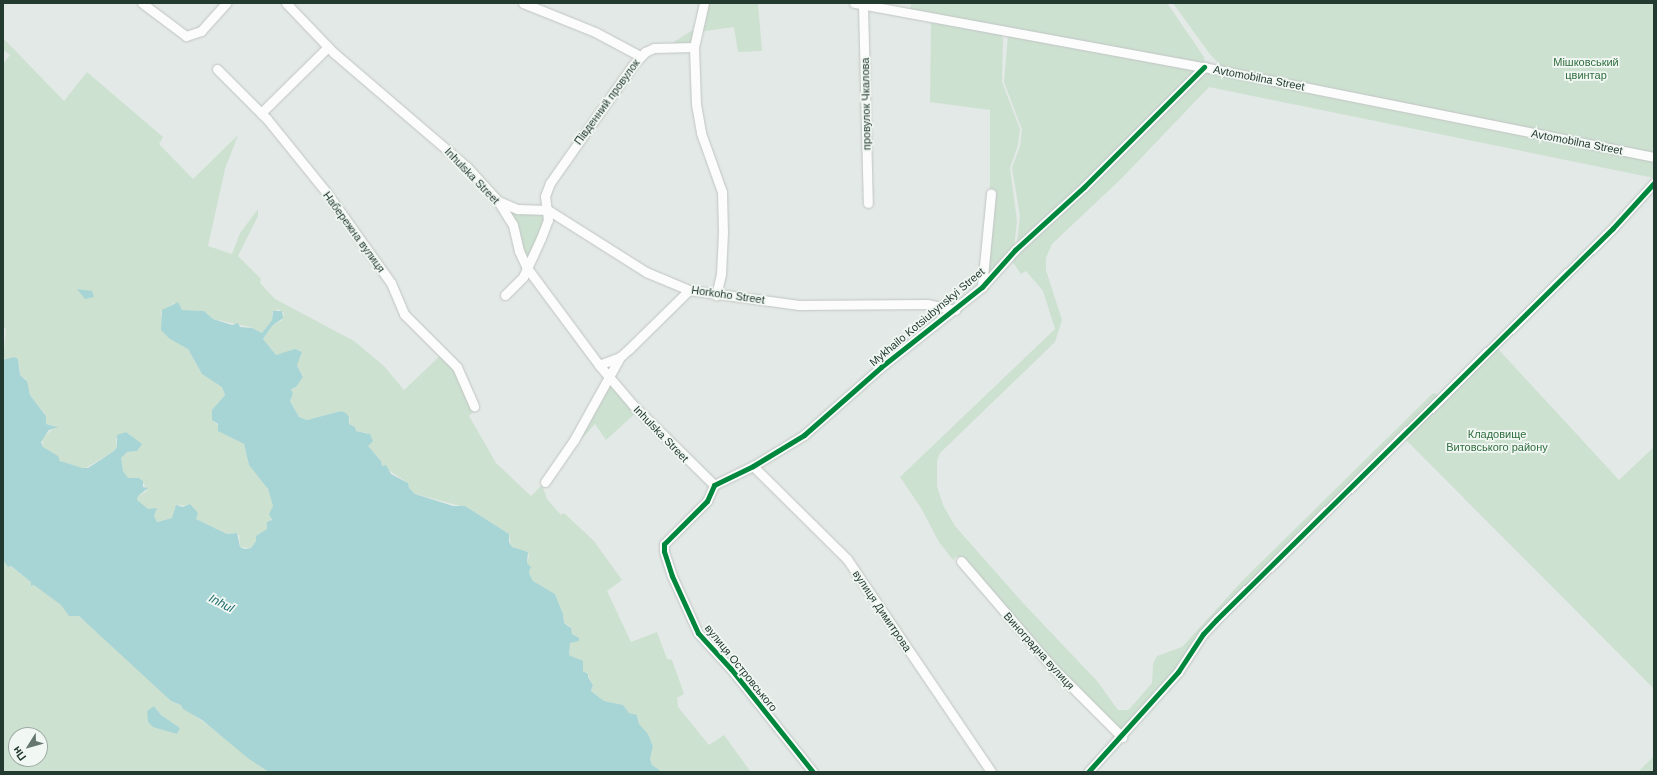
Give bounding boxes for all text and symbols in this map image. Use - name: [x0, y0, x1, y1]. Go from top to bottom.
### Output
- park label: Мішковський цвинтар: [1553, 56, 1619, 82]
- street label: Південний провулок: [571, 57, 643, 147]
- street label: провулок Чкалова: [859, 58, 873, 150]
- street label: Avtomobilna Street: [1212, 63, 1306, 93]
- street label: Avtomobilna Street: [1530, 127, 1624, 157]
- street label: Inhulska Street: [442, 145, 502, 207]
- street label: Набережна вулиця: [320, 189, 388, 275]
- street label: Mykhailo Kotsiubynskyi Street: [867, 265, 987, 369]
- street label: Horkoho Street: [690, 283, 766, 307]
- street label: Inhulska Street: [631, 403, 691, 465]
- park label: Кладовище Витовського району: [1446, 428, 1548, 454]
- street label: вулиця Димитрова: [850, 568, 914, 654]
- water label: Inhul: [206, 592, 236, 616]
- street label: Виноградна вулиця: [1001, 610, 1077, 692]
- street label: вулиця Островського: [702, 622, 780, 714]
- north arrow: [8, 727, 48, 767]
- text: Пн: [10, 744, 28, 763]

